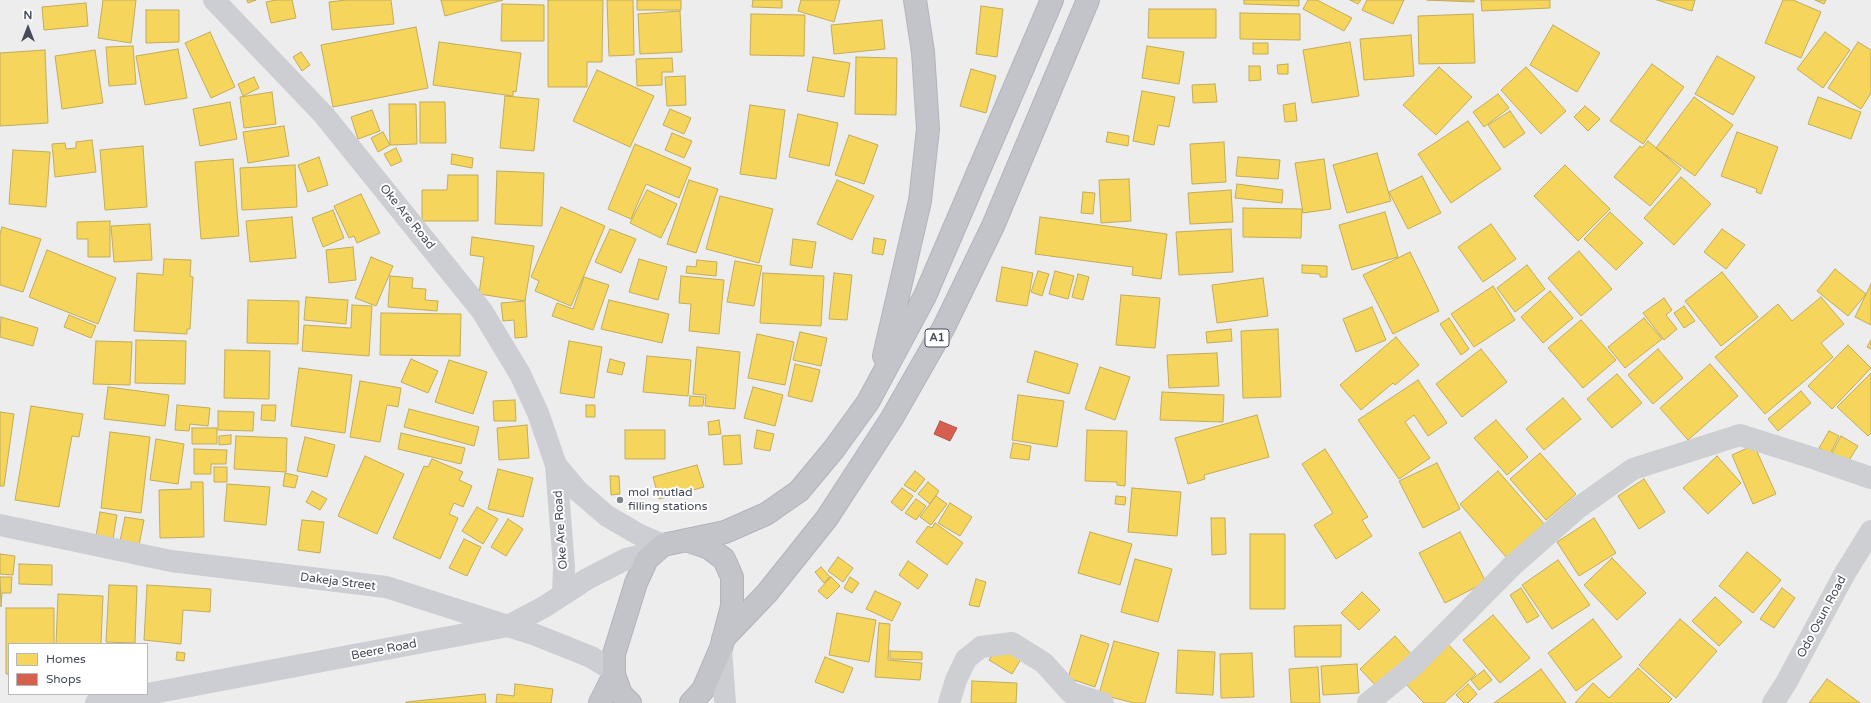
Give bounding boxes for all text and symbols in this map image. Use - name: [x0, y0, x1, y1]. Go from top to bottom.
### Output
- north arrow: [8, 8, 48, 48]
- text: N: [24, 9, 32, 22]
- street label: Oke Are Road: [376, 182, 438, 252]
- road number: A1: [925, 329, 949, 347]
- place label: mol mutlad filling stations: [628, 486, 707, 514]
- street label: Oke Are Road: [551, 490, 571, 570]
- marker: mol mutlad filling stations: [615, 495, 625, 505]
- street label: Dakeja Street: [299, 570, 377, 594]
- street label: Odo Osun Road: [1794, 574, 1850, 660]
- street label: Beere Road: [350, 637, 418, 663]
- legend: [8, 643, 148, 695]
- text: Homes: [46, 652, 86, 666]
- text: Shops: [46, 672, 81, 686]

